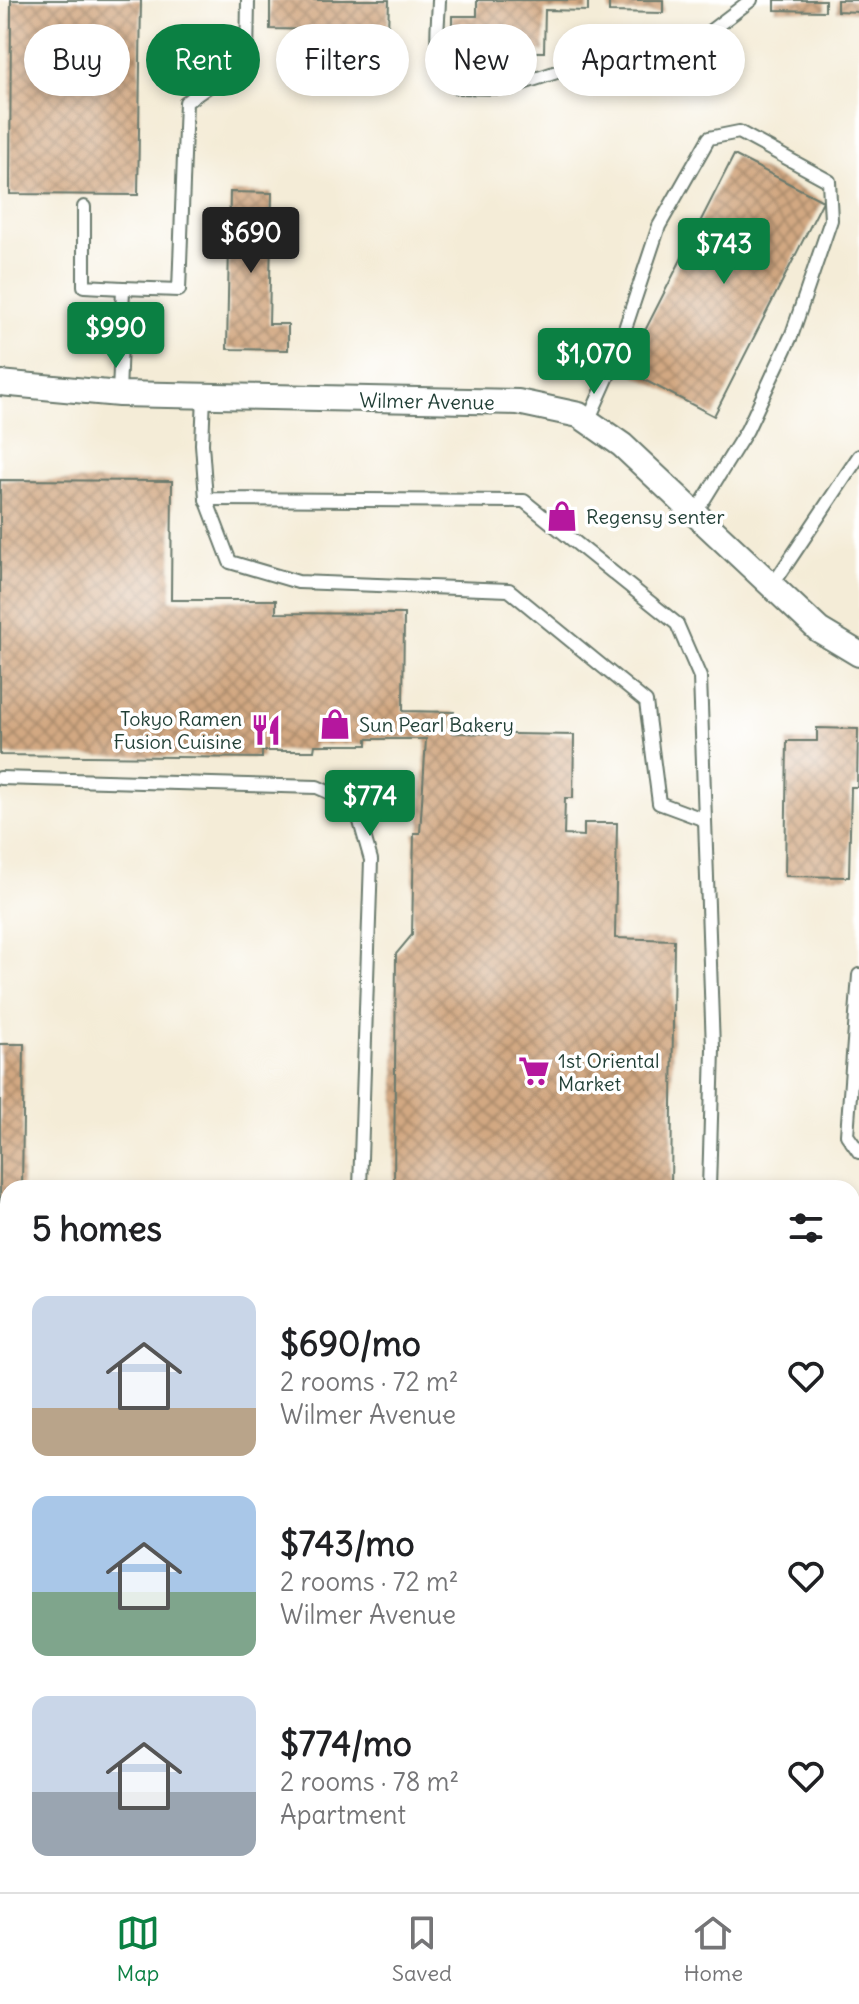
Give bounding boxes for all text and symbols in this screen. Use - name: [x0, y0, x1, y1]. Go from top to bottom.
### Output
- chip: Buy: [24, 24, 130, 96]
- chip: Rent: [146, 24, 260, 96]
- chip: Filters: [276, 24, 409, 96]
- chip: New: [425, 24, 537, 96]
- chip: Apartment: [553, 24, 745, 96]
- pin: $690: [204, 207, 298, 275]
- text: $690: [220, 216, 282, 249]
- pin: $743: [677, 218, 771, 286]
- text: $743: [696, 227, 752, 260]
- pin: $990: [69, 302, 163, 370]
- text: $990: [85, 311, 147, 344]
- pin: $1,070: [529, 328, 659, 396]
- text: $1,070: [556, 337, 632, 370]
- street label: Wilmer Avenue: [359, 387, 495, 415]
- shop icon: Regensy senter: [545, 499, 579, 533]
- place label: Regensy senter: [586, 504, 725, 529]
- place label: Tokyo Ramen Fusion Cuisine: [114, 706, 242, 754]
- shop icon: Sun Pearl Bakery: [318, 707, 352, 741]
- place label: Sun Pearl Bakery: [359, 712, 514, 737]
- restaurant icon: Tokyo Ramen Fusion Cuisine: [249, 713, 283, 747]
- pin: $774: [323, 770, 417, 838]
- text: $774: [343, 779, 397, 812]
- place label: 1st Oriental Market: [558, 1048, 659, 1096]
- supermarket icon: 1st Oriental Market: [517, 1054, 551, 1088]
- icon: filters: [784, 1206, 828, 1250]
- text: 5 homes: [32, 1207, 162, 1250]
- text: $690/mo: [280, 1322, 421, 1365]
- icon: home: [96, 1328, 192, 1424]
- icon: heart: [784, 1354, 828, 1398]
- text: 2 rooms · 72 m²: [280, 1365, 459, 1398]
- text: Wilmer Avenue: [280, 1398, 456, 1431]
- text: $743/mo: [280, 1522, 415, 1565]
- icon: home: [96, 1528, 192, 1624]
- icon: heart: [784, 1554, 828, 1598]
- text: 2 rooms · 72 m²: [280, 1565, 459, 1598]
- text: Wilmer Avenue: [280, 1598, 456, 1631]
- text: $774/mo: [280, 1722, 412, 1765]
- icon: home: [96, 1728, 192, 1824]
- icon: heart: [784, 1754, 828, 1798]
- text: 2 rooms · 78 m²: [280, 1765, 459, 1798]
- text: Apartment: [280, 1798, 406, 1831]
- tab: Map: [116, 1911, 160, 1987]
- tab: Saved: [392, 1911, 452, 1987]
- tab: Home: [684, 1911, 743, 1987]

